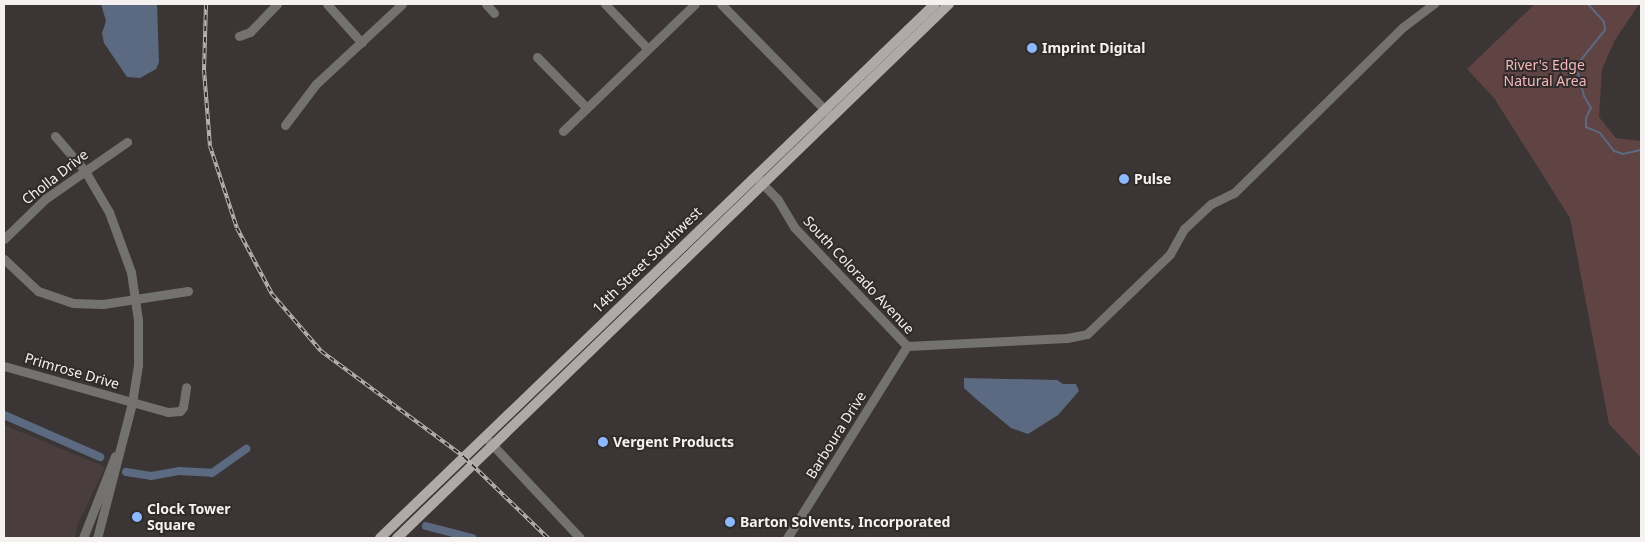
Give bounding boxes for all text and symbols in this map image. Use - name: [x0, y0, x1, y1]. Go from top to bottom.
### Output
- place label: Imprint Digital: [1042, 40, 1145, 56]
- marker: Imprint Digital: [1026, 42, 1038, 54]
- park label: River's Edge Natural Area: [1503, 57, 1587, 90]
- street label: Cholla Drive: [19, 146, 91, 208]
- place label: Pulse: [1134, 171, 1171, 187]
- marker: Pulse: [1118, 173, 1130, 185]
- street label: 14th Street Southwest: [589, 204, 705, 316]
- street label: South Colorado Avenue: [800, 213, 918, 337]
- street label: Primrose Drive: [23, 349, 121, 393]
- street label: Barboura Drive: [802, 388, 870, 482]
- place label: Vergent Products: [613, 434, 734, 450]
- marker: Vergent Products: [597, 436, 609, 448]
- place label: Clock Tower Square: [147, 501, 231, 534]
- marker: Clock Tower Square: [131, 511, 143, 523]
- place label: Barton Solvents, Incorporated: [740, 514, 950, 530]
- marker: Barton Solvents, Incorporated: [724, 516, 736, 528]

